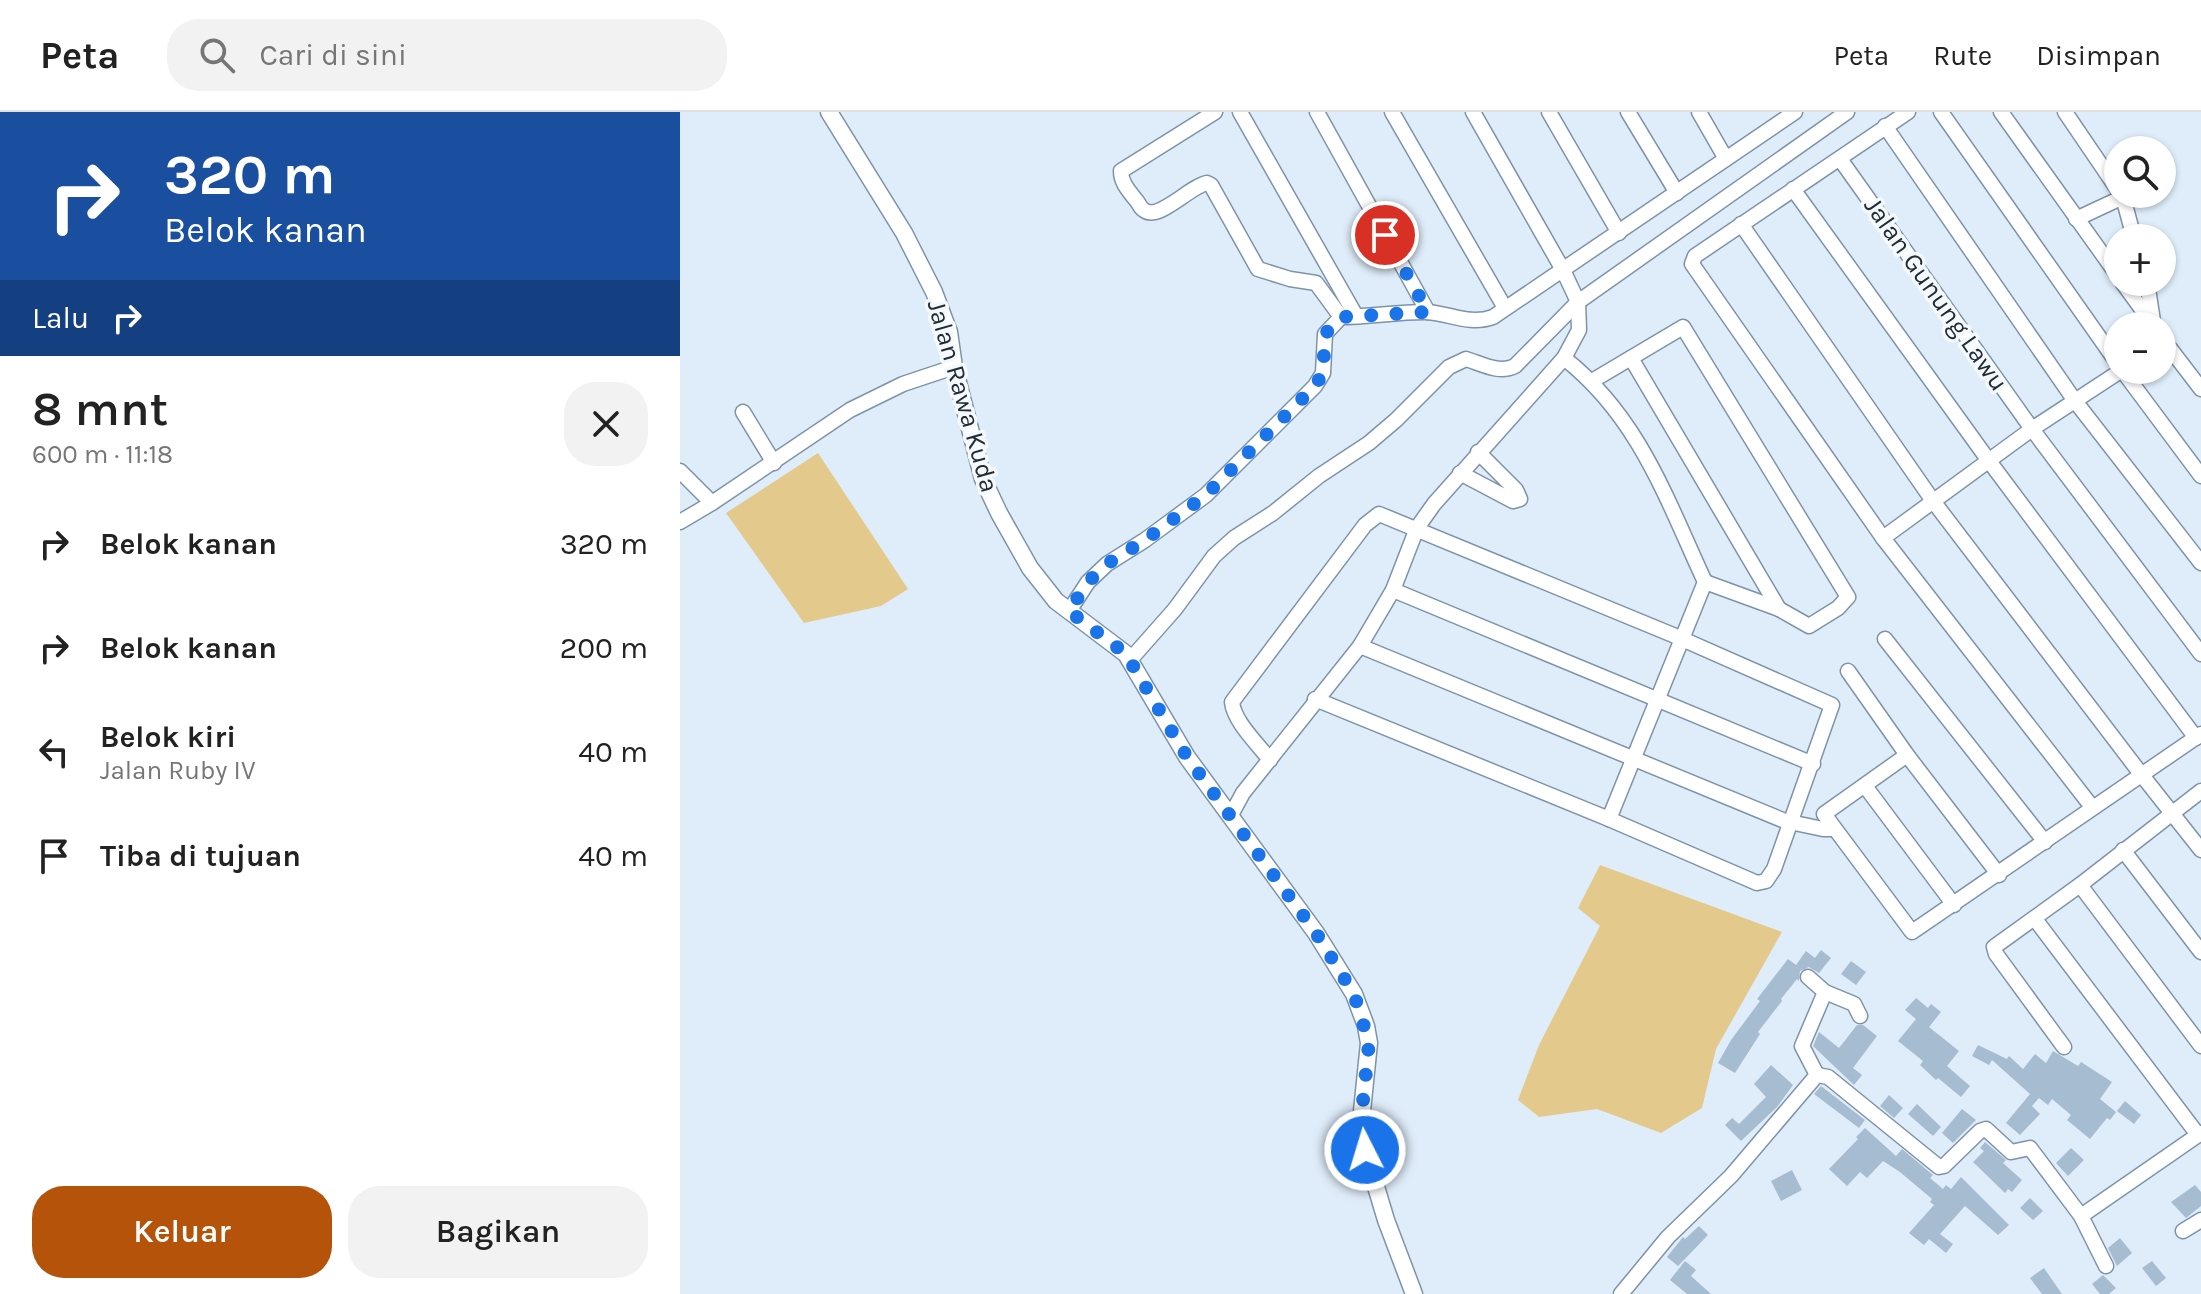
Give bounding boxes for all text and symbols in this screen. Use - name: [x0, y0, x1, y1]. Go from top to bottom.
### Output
- search box: [167, 19, 727, 91]
- text: Peta: [40, 33, 119, 78]
- icon: search: [195, 33, 239, 77]
- text: Cari di sini: [259, 37, 407, 73]
- text: Peta: [1833, 39, 1889, 72]
- text: Rute: [1933, 39, 1992, 72]
- text: Disimpan: [2036, 39, 2161, 72]
- map controls: [2104, 136, 2176, 384]
- button: search: [2104, 136, 2176, 208]
- text: 320 m: [164, 142, 335, 207]
- icon: right: [32, 144, 136, 248]
- street label: Jalan Gunung Lawu: [1857, 191, 2015, 397]
- pin: [1351, 201, 1419, 269]
- text: Belok kanan: [164, 209, 367, 251]
- icon: arrive: [1363, 213, 1407, 257]
- button: +: [2104, 224, 2176, 296]
- icon: right: [105, 296, 149, 340]
- street label: Jalan Rawa Kuda: [921, 296, 1005, 496]
- text: Lalu: [32, 300, 89, 336]
- button: −: [2104, 312, 2176, 384]
- text: 8 mnt: [32, 381, 168, 437]
- button: close: [564, 382, 648, 466]
- text: 600 m · 11:18: [32, 439, 173, 470]
- icon: right: [32, 522, 76, 566]
- text: Belok kanan: [100, 526, 277, 562]
- text: 320 m: [560, 526, 648, 562]
- icon: right: [32, 626, 76, 670]
- text: Belok kanan: [100, 630, 277, 666]
- text: 200 m: [560, 630, 648, 666]
- text: Belok kiri: [100, 719, 236, 755]
- icon: left: [32, 730, 76, 774]
- text: 40 m: [578, 734, 648, 770]
- text: Jalan Ruby IV: [100, 755, 256, 786]
- icon: arrive: [32, 834, 76, 878]
- text: Tiba di tujuan: [100, 838, 301, 874]
- text: 40 m: [578, 838, 648, 874]
- position arrow: [1323, 1108, 1407, 1192]
- button: Keluar: [32, 1186, 332, 1278]
- button: Bagikan: [348, 1186, 648, 1278]

